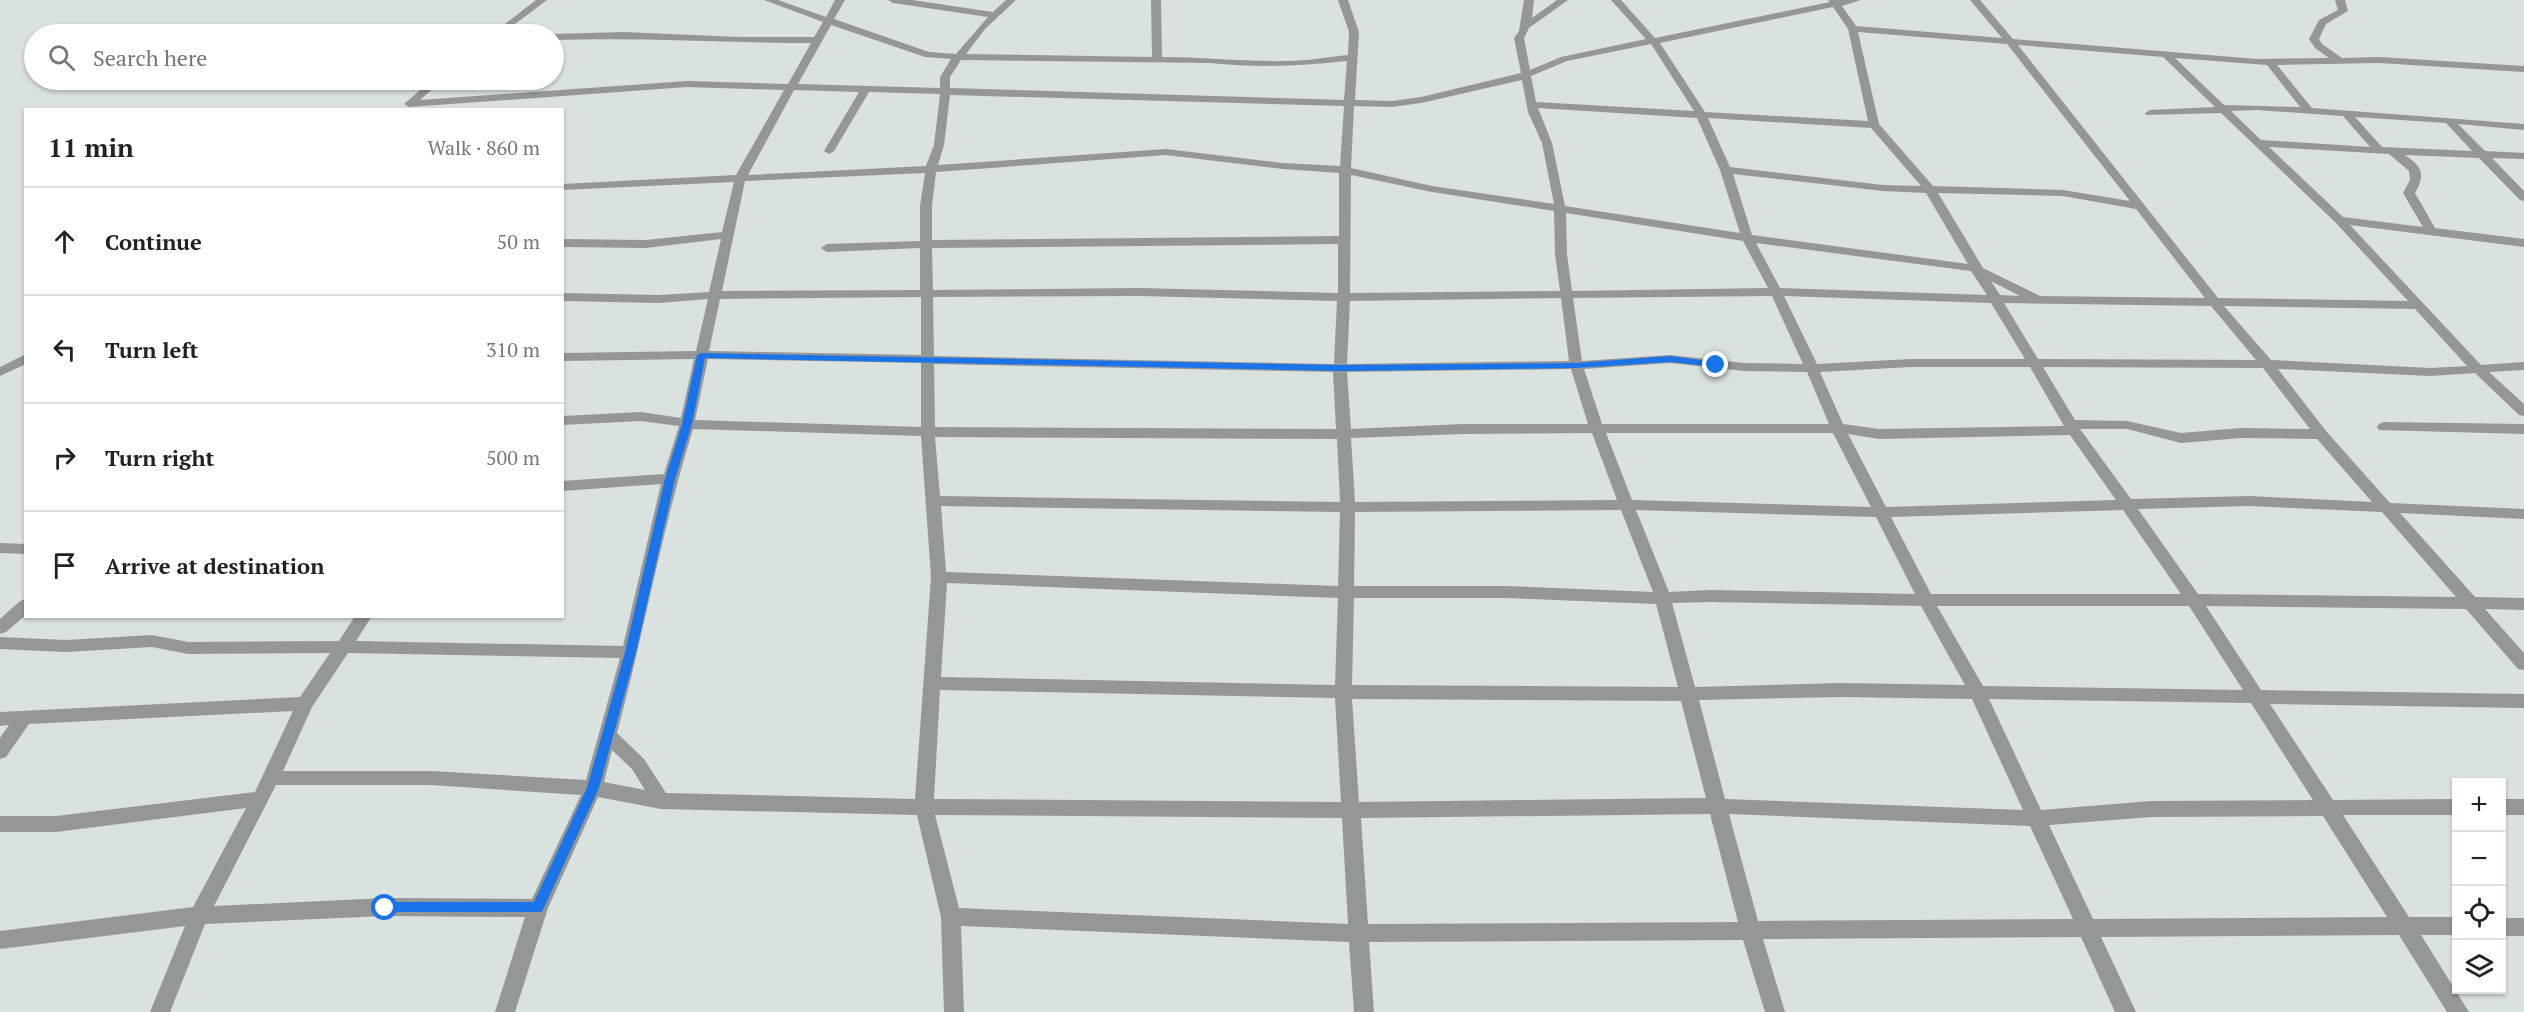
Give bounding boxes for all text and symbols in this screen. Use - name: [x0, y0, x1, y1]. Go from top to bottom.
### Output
- search box: [24, 24, 564, 90]
- icon: search: [45, 41, 78, 74]
- text: Search here: [93, 43, 207, 72]
- text: 11 min: [48, 130, 134, 164]
- text: Walk · 860 m: [428, 134, 540, 161]
- icon: ahead: [48, 225, 81, 258]
- text: Continue: [105, 227, 202, 256]
- text: 50 m: [497, 228, 540, 255]
- icon: left: [48, 333, 81, 366]
- text: Turn left: [105, 335, 198, 364]
- text: 310 m: [486, 336, 540, 363]
- route end: [1702, 351, 1728, 377]
- icon: right: [48, 441, 81, 474]
- text: Turn right: [105, 443, 214, 472]
- text: 500 m: [486, 444, 540, 471]
- icon: arrive: [48, 549, 81, 582]
- text: Arrive at destination: [105, 551, 324, 580]
- map controls: [2452, 778, 2506, 994]
- button: +: [2452, 778, 2506, 832]
- button: −: [2452, 832, 2506, 886]
- button: locate: [2452, 886, 2506, 940]
- route start: [371, 894, 397, 920]
- button: layers: [2452, 940, 2506, 994]

